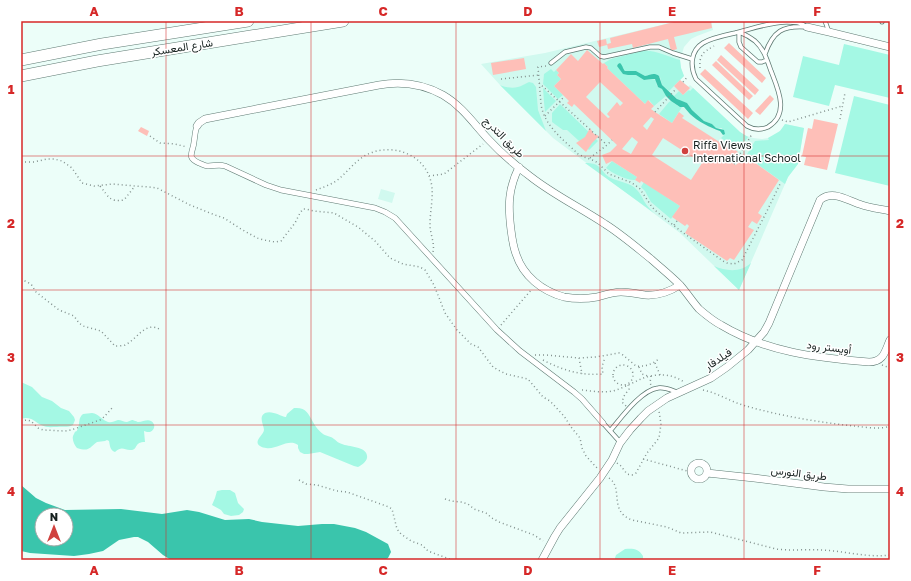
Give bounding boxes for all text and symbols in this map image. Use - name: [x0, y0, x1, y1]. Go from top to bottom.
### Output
- text: A: [89, 3, 99, 19]
- text: B: [234, 3, 244, 19]
- text: C: [378, 3, 388, 19]
- text: D: [523, 3, 533, 19]
- text: E: [668, 3, 676, 19]
- text: F: [813, 3, 821, 19]
- street label: شارع المعسكر: [149, 35, 214, 60]
- text: 1: [8, 81, 15, 97]
- text: 1: [897, 81, 904, 97]
- street label: طريق التدرج: [480, 113, 528, 161]
- place label: Riffa Views International School: [693, 138, 801, 164]
- marker: Riffa Views International School: [680, 146, 690, 156]
- text: 2: [7, 215, 15, 231]
- text: 2: [896, 215, 904, 231]
- street label: أويستر رود: [806, 337, 853, 357]
- street label: فيلدفار: [701, 345, 734, 374]
- text: 3: [7, 349, 15, 365]
- text: 3: [896, 349, 904, 365]
- street label: طريق النورس: [770, 463, 828, 483]
- text: 4: [7, 483, 15, 499]
- text: 4: [896, 483, 904, 499]
- north arrow: [34, 507, 74, 547]
- text: N: [50, 510, 58, 523]
- text: A: [89, 562, 99, 578]
- text: B: [234, 562, 244, 578]
- text: C: [378, 562, 388, 578]
- text: D: [523, 562, 533, 578]
- text: E: [668, 562, 676, 578]
- text: F: [813, 562, 821, 578]

